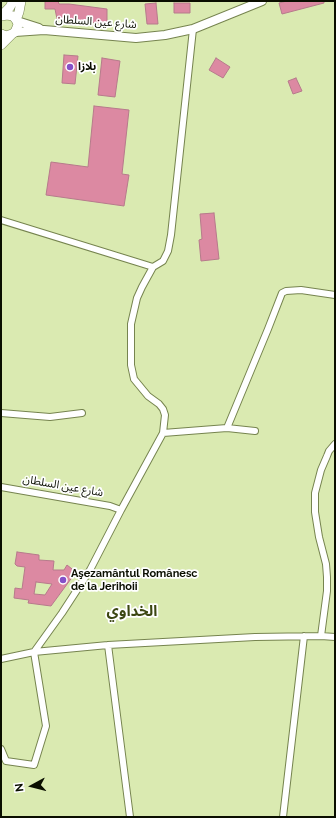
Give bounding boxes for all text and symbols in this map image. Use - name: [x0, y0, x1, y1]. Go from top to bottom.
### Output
- street label: شارع عين السلطان: [55, 13, 137, 31]
- place label: بلازا: [78, 60, 96, 74]
- marker: بلازا: [65, 62, 75, 72]
- street label: شارع عين السلطان: [22, 472, 104, 500]
- place label: Aşezamântul Românesc de la Jerihoii: [71, 567, 198, 593]
- marker: Aşezamântul Românesc de la Jerihoii: [58, 575, 68, 585]
- district label: الخداوي: [107, 602, 157, 620]
- north arrow: [12, 766, 52, 806]
- text: N: [13, 783, 27, 792]

